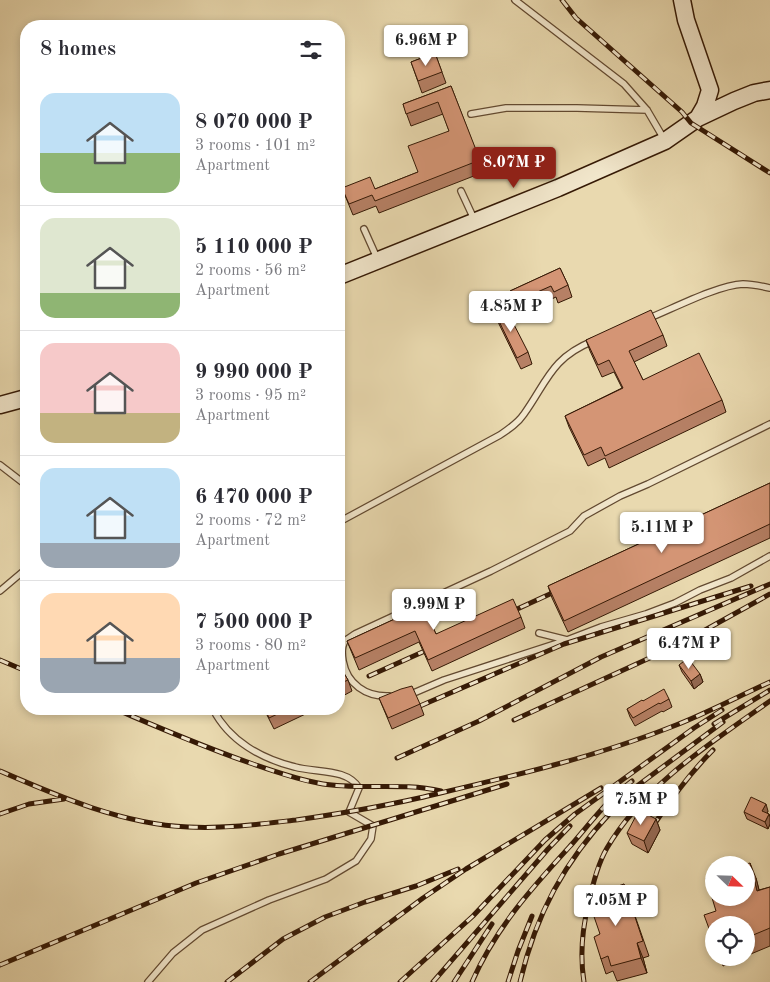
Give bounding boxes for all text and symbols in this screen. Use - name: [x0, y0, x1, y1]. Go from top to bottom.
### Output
- pin: 6.96M ₽: [380, 24, 472, 67]
- text: 6.96M ₽: [395, 33, 457, 49]
- icon: filters: [297, 36, 325, 64]
- text: 8 homes: [40, 39, 116, 60]
- text: 8 070 000 ₽: [195, 112, 313, 133]
- icon: home: [80, 113, 140, 173]
- text: 3 rooms · 101 m²: [195, 138, 315, 154]
- pin: 8.07M ₽: [468, 146, 560, 189]
- text: 8.07M ₽: [483, 155, 545, 171]
- text: Apartment: [195, 158, 270, 174]
- text: 5 110 000 ₽: [195, 237, 313, 258]
- icon: home: [80, 238, 140, 298]
- text: 2 rooms · 56 m²: [195, 263, 306, 279]
- text: Apartment: [195, 283, 270, 299]
- pin: 4.85M ₽: [465, 290, 557, 333]
- text: 4.85M ₽: [480, 299, 542, 315]
- text: 9 990 000 ₽: [195, 362, 313, 383]
- icon: home: [80, 363, 140, 423]
- text: 3 rooms · 95 m²: [195, 388, 306, 404]
- text: Apartment: [195, 408, 270, 424]
- text: 6 470 000 ₽: [195, 487, 313, 508]
- icon: home: [80, 488, 140, 548]
- pin: 5.11M ₽: [616, 512, 708, 554]
- text: 2 rooms · 72 m²: [195, 513, 306, 529]
- text: 5.11M ₽: [631, 520, 693, 536]
- text: Apartment: [195, 533, 270, 549]
- pin: 9.99M ₽: [388, 588, 480, 631]
- text: 9.99M ₽: [403, 597, 465, 613]
- text: 7 500 000 ₽: [195, 612, 313, 633]
- icon: home: [80, 613, 140, 673]
- pin: 6.47M ₽: [643, 628, 735, 670]
- text: 6.47M ₽: [658, 636, 720, 652]
- text: 3 rooms · 80 m²: [195, 638, 306, 654]
- text: Apartment: [195, 658, 270, 674]
- pin: 7.5M ₽: [600, 784, 682, 826]
- text: 7.5M ₽: [615, 792, 668, 808]
- north arrow: [705, 856, 755, 906]
- map controls: [705, 856, 755, 966]
- pin: 7.05M ₽: [570, 884, 662, 927]
- text: 7.05M ₽: [585, 893, 647, 909]
- button: locate: [705, 916, 755, 966]

